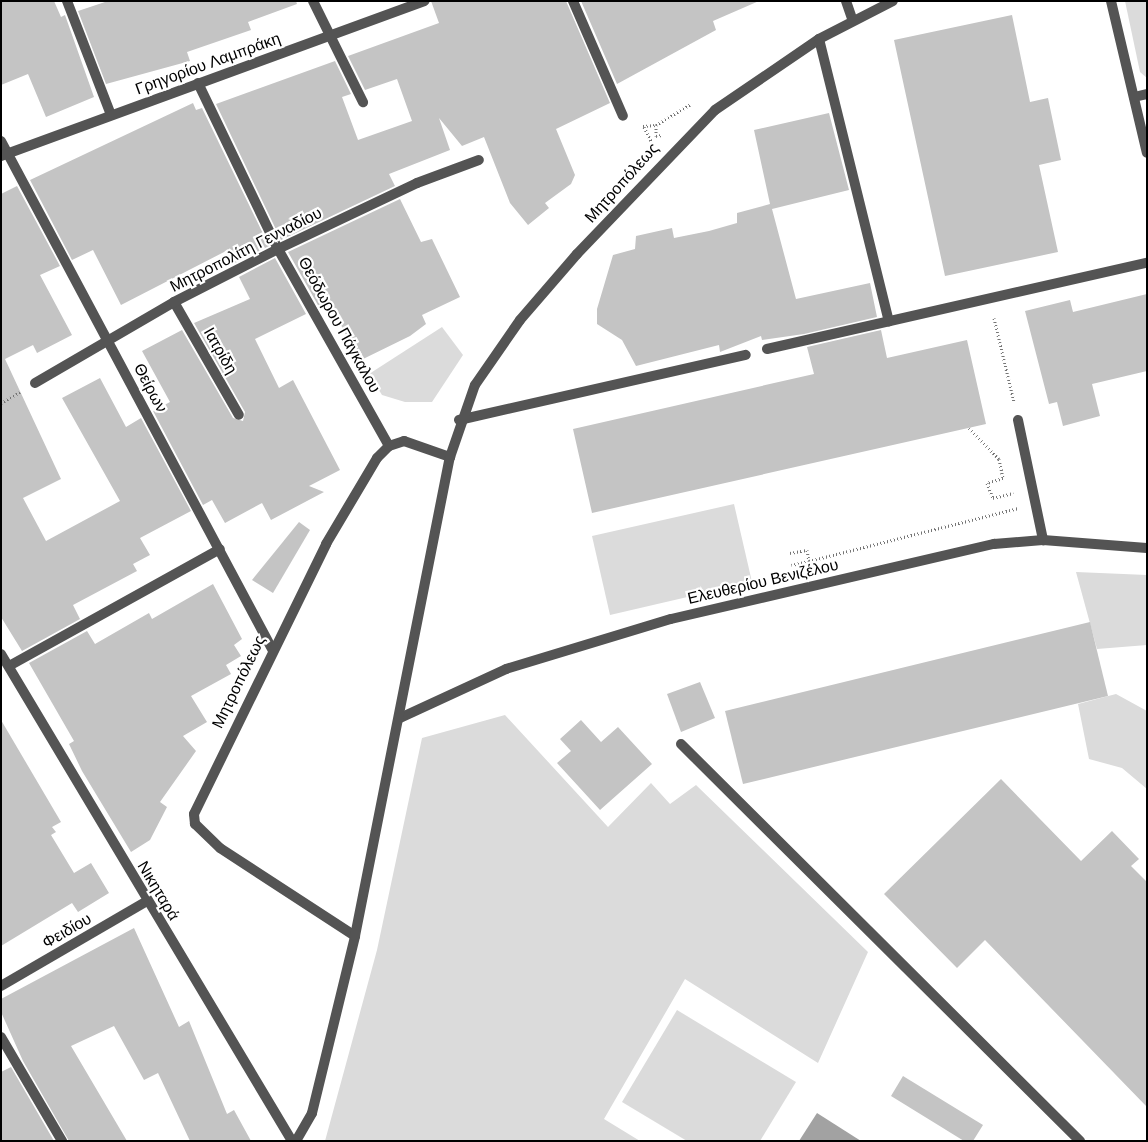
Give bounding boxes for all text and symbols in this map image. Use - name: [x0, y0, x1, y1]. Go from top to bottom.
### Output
- street label: Γρηγορίου Λαμπράκη: [133, 29, 283, 99]
- street label: Μητροπόλεως: [581, 139, 663, 227]
- street label: Μητροπολίτη Γενναδίου: [167, 203, 325, 297]
- street label: Θεόδωρου Πάγκαλου: [294, 254, 384, 396]
- street label: Ιατρίδη: [199, 324, 241, 378]
- street label: Θείρων: [129, 360, 171, 416]
- street label: Ελευθερίου Βενιζέλου: [686, 555, 840, 609]
- street label: Μητροπόλεως: [208, 632, 270, 732]
- street label: Νικηταρά: [133, 858, 183, 924]
- street label: Φειδίου: [39, 909, 95, 953]

